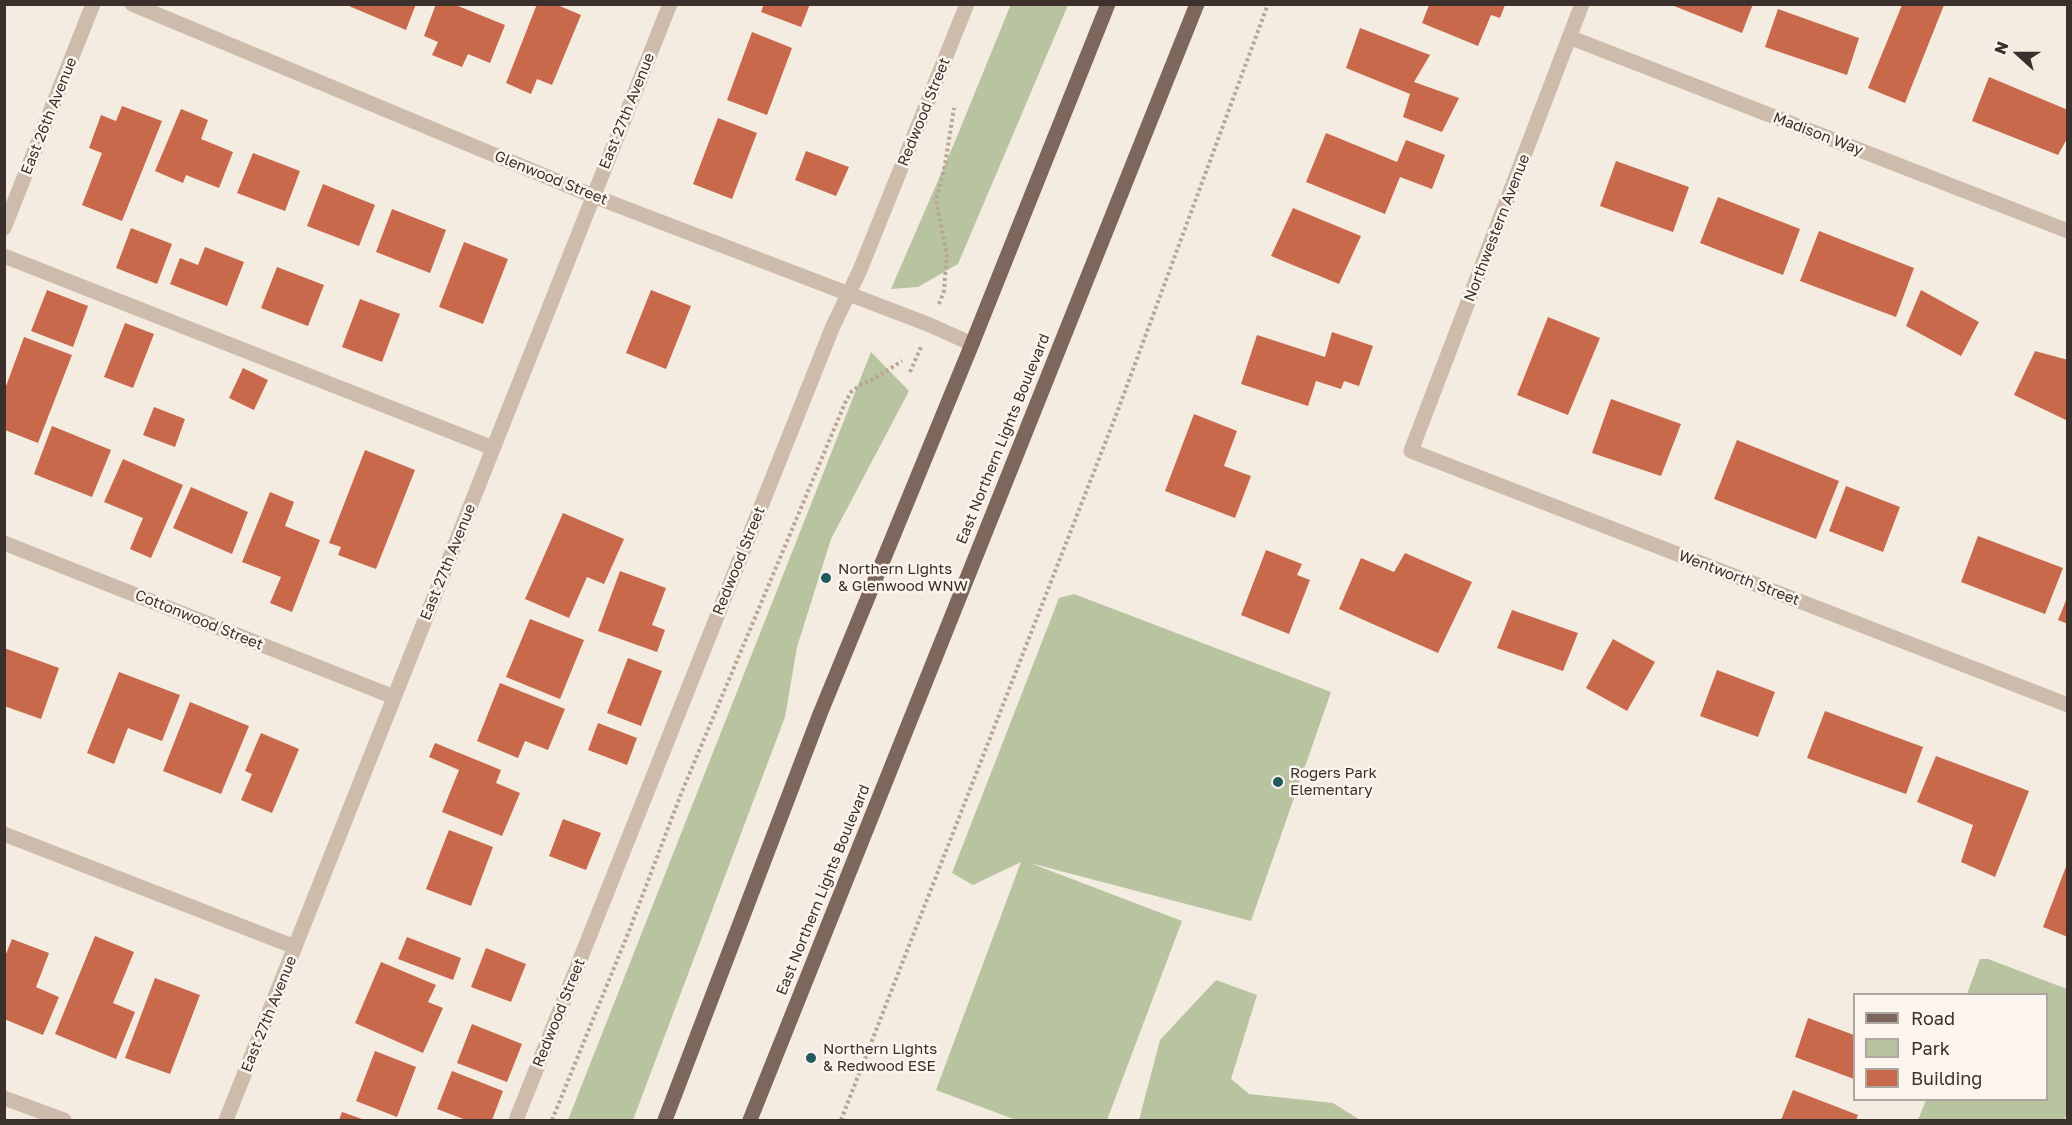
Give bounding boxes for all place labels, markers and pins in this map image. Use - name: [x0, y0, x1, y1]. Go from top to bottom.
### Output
- place label: Northern Lights & Glenwood WNW: [838, 560, 968, 595]
- marker: Northern Lights & Glenwood WNW: [819, 571, 833, 585]
- place label: Rogers Park Elementary: [1290, 764, 1377, 799]
- marker: Rogers Park Elementary: [1271, 775, 1285, 789]
- place label: Northern Lights & Redwood ESE: [823, 1040, 937, 1075]
- marker: Northern Lights & Redwood ESE: [804, 1051, 818, 1065]

